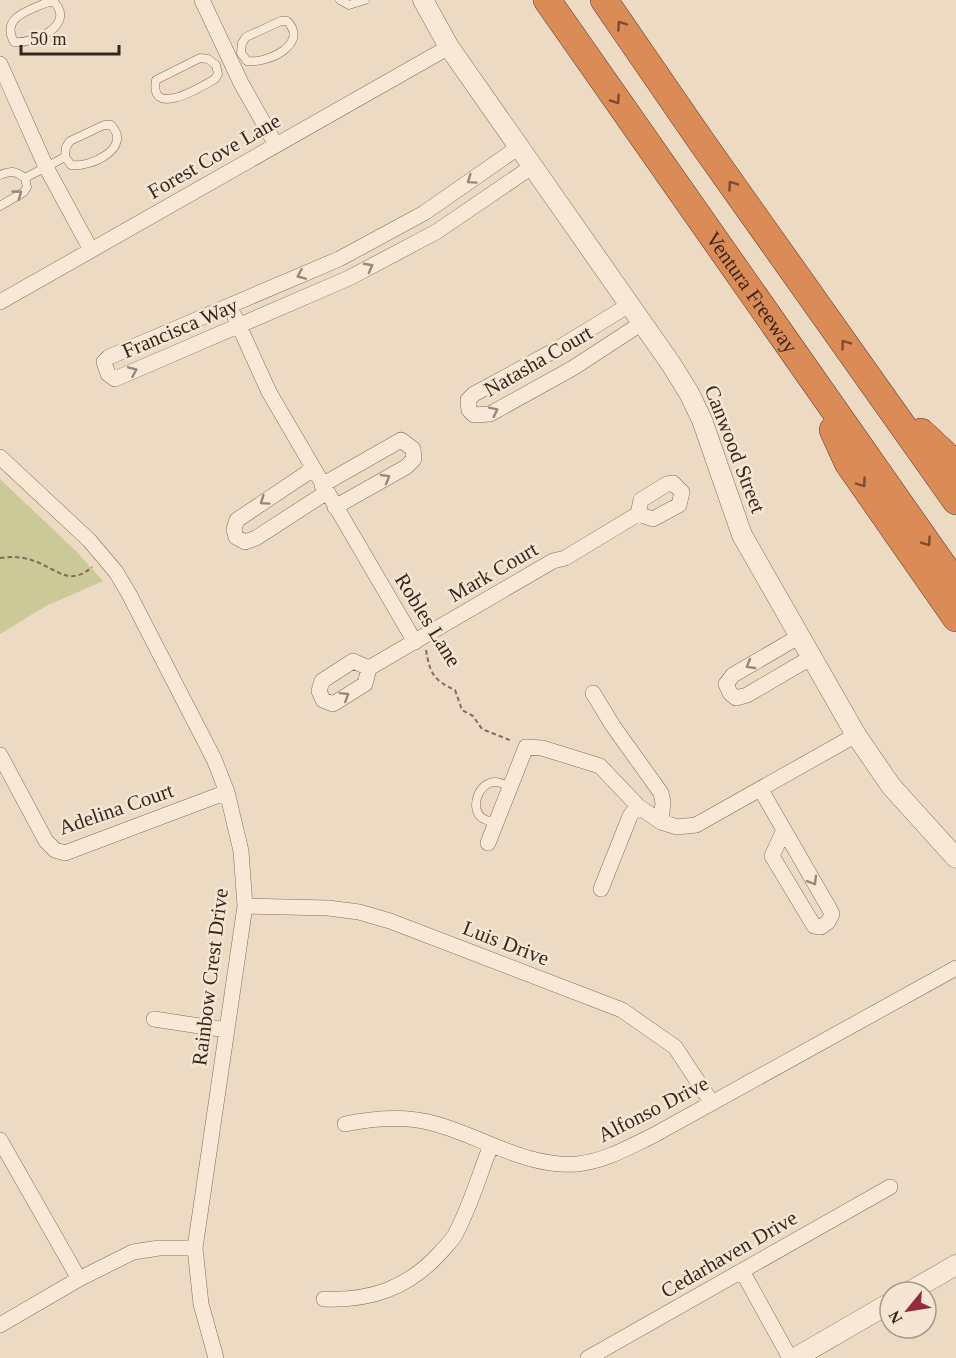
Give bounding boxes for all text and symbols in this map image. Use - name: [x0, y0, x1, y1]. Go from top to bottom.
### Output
- scale bar: [21, 18, 118, 56]
- one-way arrow: [617, 21, 628, 32]
- text: 50 m: [30, 29, 67, 49]
- one-way arrow: [609, 94, 620, 105]
- street label: Forest Cove Lane: [143, 108, 285, 204]
- one-way arrow: [467, 173, 478, 184]
- one-way arrow: [728, 181, 739, 192]
- one-way arrow: [12, 191, 23, 202]
- street label: Ventura Freeway: [701, 227, 803, 358]
- one-way arrow: [363, 263, 374, 274]
- one-way arrow: [297, 268, 308, 280]
- street label: Francisca Way: [119, 293, 242, 363]
- street label: Natasha Court: [480, 320, 596, 402]
- one-way arrow: [841, 340, 852, 351]
- one-way arrow: [127, 366, 138, 378]
- street label: Canwood Street: [700, 382, 770, 516]
- one-way arrow: [488, 406, 499, 418]
- one-way arrow: [380, 474, 390, 486]
- one-way arrow: [855, 476, 866, 487]
- one-way arrow: [260, 494, 271, 505]
- one-way arrow: [920, 536, 931, 547]
- street label: Mark Court: [444, 537, 542, 607]
- street label: Robles Lane: [390, 569, 466, 671]
- one-way arrow: [746, 658, 756, 670]
- one-way arrow: [339, 692, 349, 704]
- street label: Adelina Court: [56, 778, 177, 840]
- one-way arrow: [806, 875, 818, 885]
- street label: Rainbow Crest Drive: [187, 887, 233, 1067]
- street label: Luis Drive: [459, 916, 553, 970]
- street label: Alfonso Drive: [594, 1071, 712, 1147]
- street label: Cedarhaven Drive: [657, 1205, 801, 1303]
- north arrow: [878, 1280, 938, 1340]
- text: N: [885, 1308, 906, 1327]

